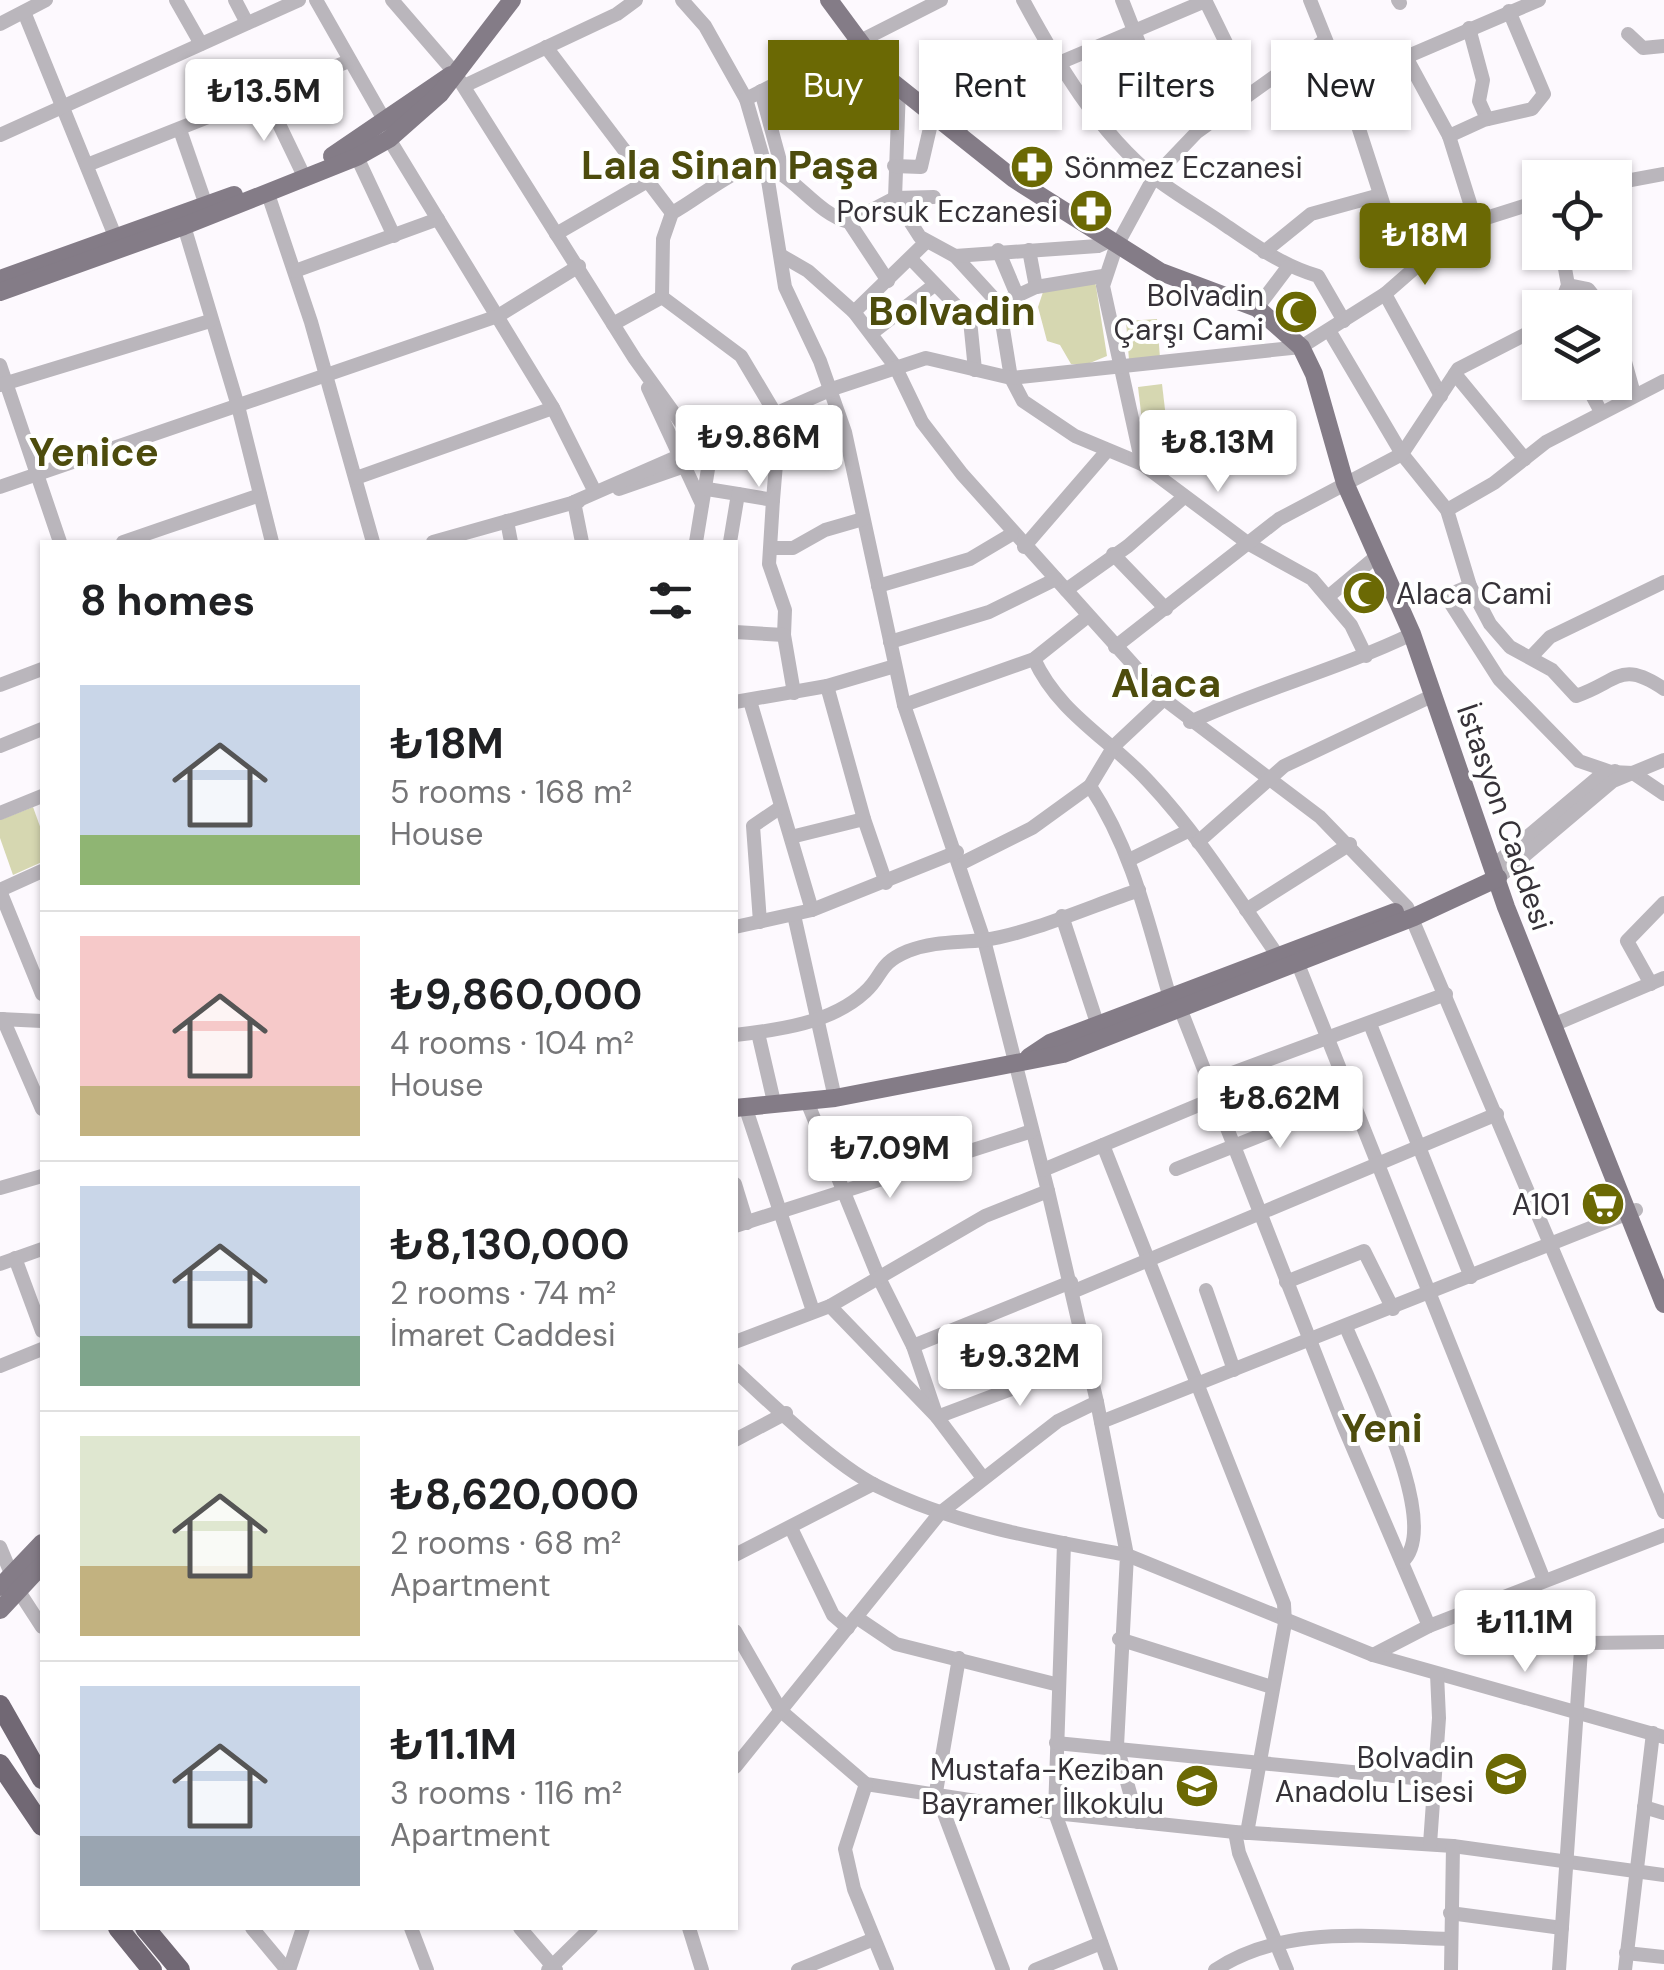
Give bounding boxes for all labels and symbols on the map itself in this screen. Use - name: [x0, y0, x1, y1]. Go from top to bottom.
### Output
- pin: ₺13.5M: [183, 59, 345, 144]
- district label: Lala Sinan Paşa: [581, 139, 879, 191]
- pharmacy icon: Sönmez Eczanesi: [1009, 144, 1055, 190]
- place label: Sönmez Eczanesi: [1064, 148, 1303, 187]
- pharmacy icon: Porsuk Eczanesi: [1068, 188, 1114, 234]
- place label: Porsuk Eczanesi: [837, 192, 1058, 231]
- pin: ₺18M: [1366, 203, 1484, 288]
- place label: Bolvadin Çarşı Cami: [1114, 276, 1264, 349]
- district label: Bolvadin: [868, 285, 1036, 337]
- mosque icon: Bolvadin Çarşı Cami: [1273, 289, 1319, 335]
- pin: ₺9.86M: [678, 405, 840, 490]
- pin: ₺8.13M: [1137, 410, 1299, 495]
- district label: Yenice: [29, 426, 159, 478]
- mosque icon: Alaca Cami: [1341, 570, 1387, 616]
- place label: Alaca Cami: [1396, 574, 1552, 613]
- district label: Alaca: [1111, 657, 1221, 709]
- street label: İstasyon Caddesi: [1448, 699, 1562, 935]
- pin: ₺8.62M: [1199, 1066, 1361, 1151]
- pin: ₺7.09M: [809, 1116, 971, 1201]
- supermarket icon: A101: [1580, 1181, 1626, 1227]
- place label: A101: [1512, 1185, 1570, 1224]
- pin: ₺9.32M: [939, 1324, 1101, 1409]
- district label: Yeni: [1341, 1402, 1423, 1454]
- pin: ₺11.1M: [1444, 1590, 1606, 1675]
- place label: Bolvadin Anadolu Lisesi: [1275, 1738, 1474, 1811]
- place label: Mustafa-Keziban Bayramer İlkokulu: [921, 1750, 1164, 1823]
- school or university icon: Bolvadin Anadolu Lisesi: [1483, 1751, 1529, 1797]
- school or university icon: Mustafa-Keziban Bayramer İlkokulu: [1174, 1763, 1220, 1809]

